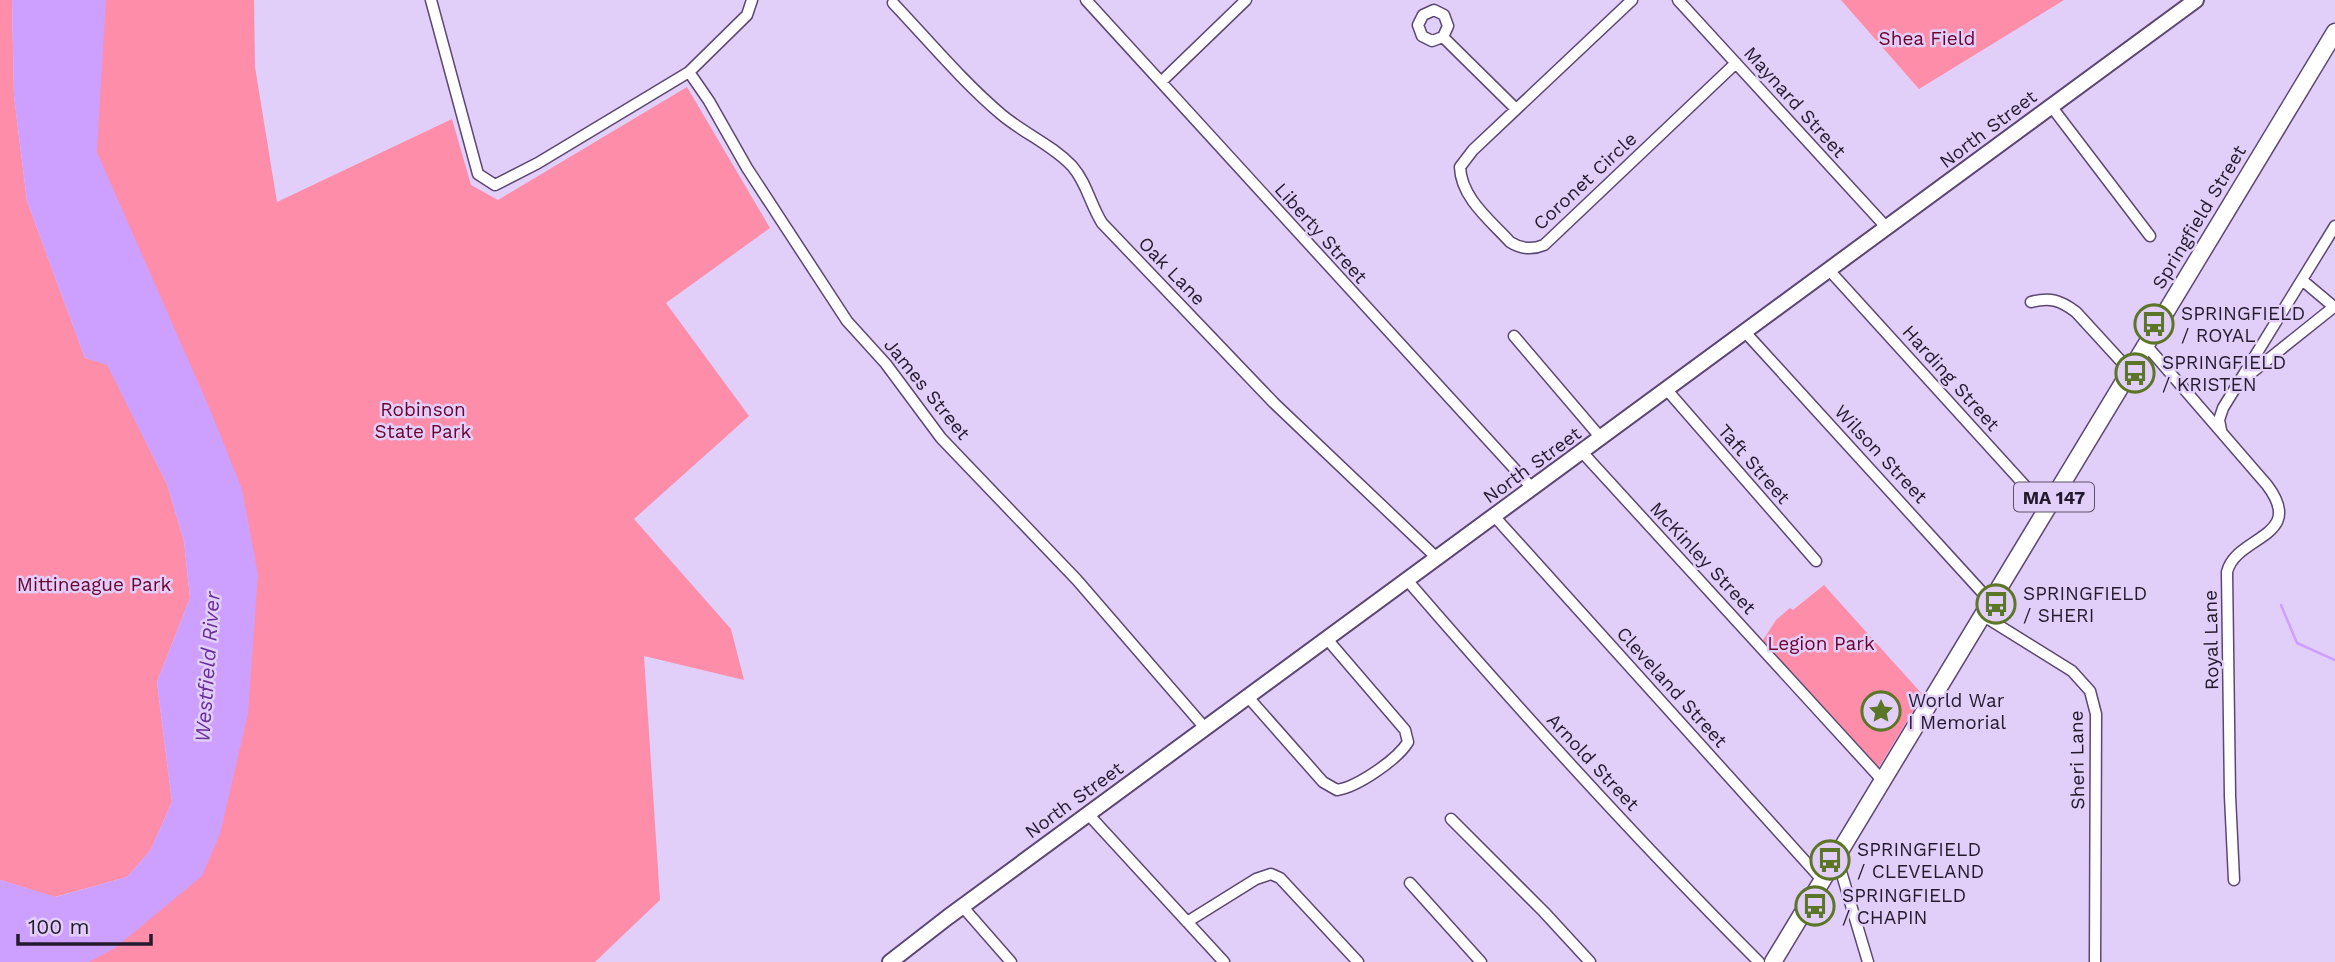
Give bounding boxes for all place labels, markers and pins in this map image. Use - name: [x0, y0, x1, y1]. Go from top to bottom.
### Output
- place label: SPRINGFIELD / ROYAL: [2181, 302, 2305, 347]
- bus stop icon: SPRINGFIELD / ROYAL: [2133, 303, 2175, 345]
- place label: SPRINGFIELD / KRISTEN: [2162, 351, 2286, 396]
- bus stop icon: SPRINGFIELD / KRISTEN: [2114, 352, 2156, 394]
- place label: SPRINGFIELD / SHERI: [2023, 582, 2147, 627]
- bus stop icon: SPRINGFIELD / SHERI: [1975, 583, 2017, 625]
- place label: World War I Memorial: [1908, 689, 2006, 734]
- place icon: World War I Memorial: [1860, 690, 1902, 732]
- place label: SPRINGFIELD / CLEVELAND: [1857, 838, 1984, 883]
- bus stop icon: SPRINGFIELD / CLEVELAND: [1809, 839, 1851, 881]
- place label: SPRINGFIELD / CHAPIN: [1842, 884, 1966, 929]
- bus stop icon: SPRINGFIELD / CHAPIN: [1794, 885, 1836, 927]

